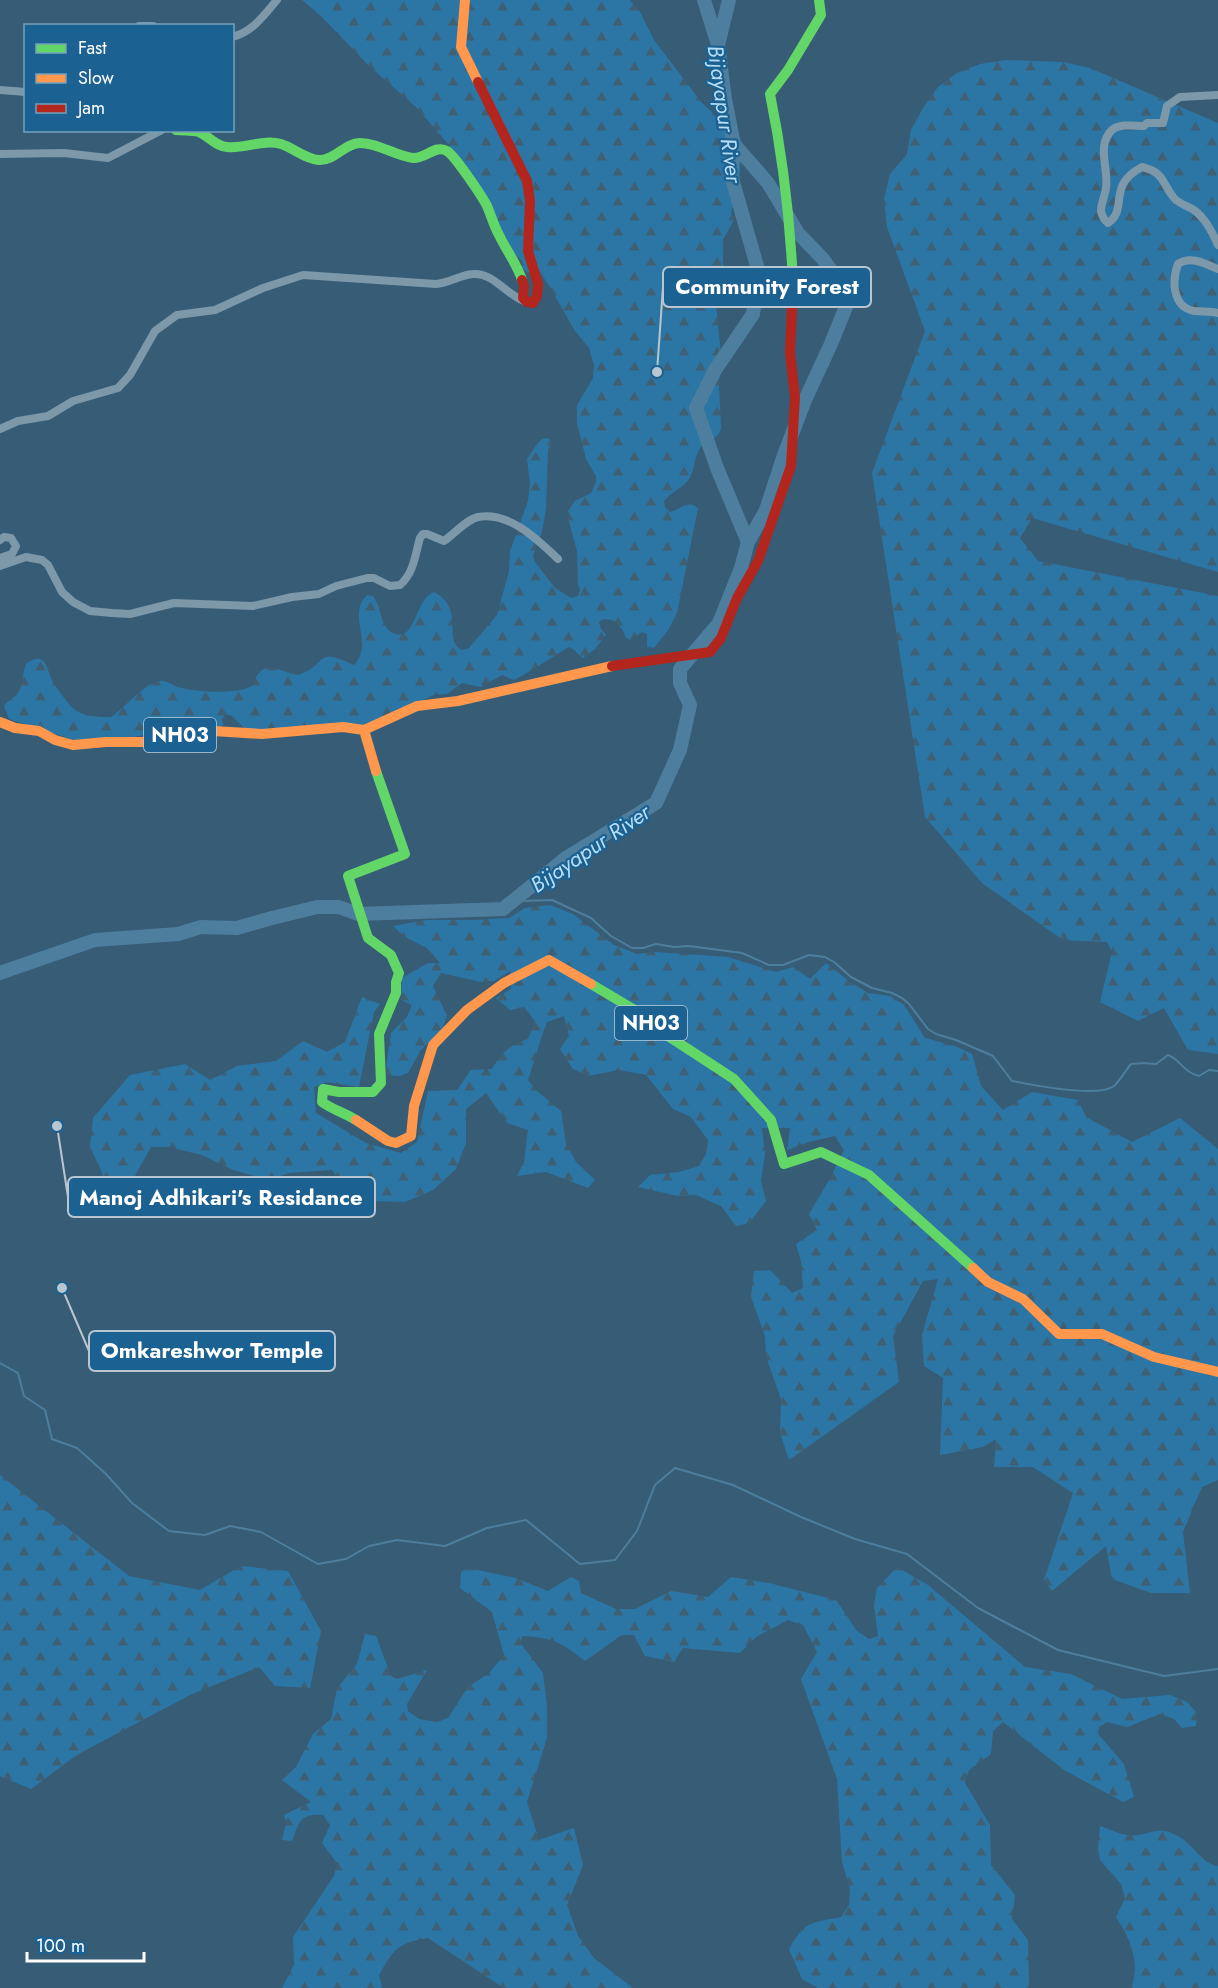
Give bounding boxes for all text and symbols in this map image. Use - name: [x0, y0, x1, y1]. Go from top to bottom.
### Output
- legend: [24, 24, 234, 132]
- text: Fast: [78, 35, 107, 61]
- water label: Bijayapur River: [700, 43, 751, 187]
- text: Slow: [78, 65, 115, 91]
- text: Jam: [76, 95, 105, 121]
- callout: Community Forest: [663, 267, 871, 307]
- text: Community Forest: [675, 270, 859, 302]
- road number: NH03: [144, 718, 216, 752]
- water label: Bijayapur River: [524, 795, 658, 900]
- road number: NH03: [615, 1006, 687, 1040]
- callout: Manoj Adhikari's Residance: [68, 1177, 375, 1217]
- text: Manoj Adhikari's Residance: [79, 1181, 363, 1213]
- callout: Omkareshwor Temple: [89, 1331, 335, 1371]
- text: Omkareshwor Temple: [101, 1334, 323, 1366]
- scale bar: [27, 1925, 144, 1963]
- text: 100 m: [36, 1933, 85, 1959]

